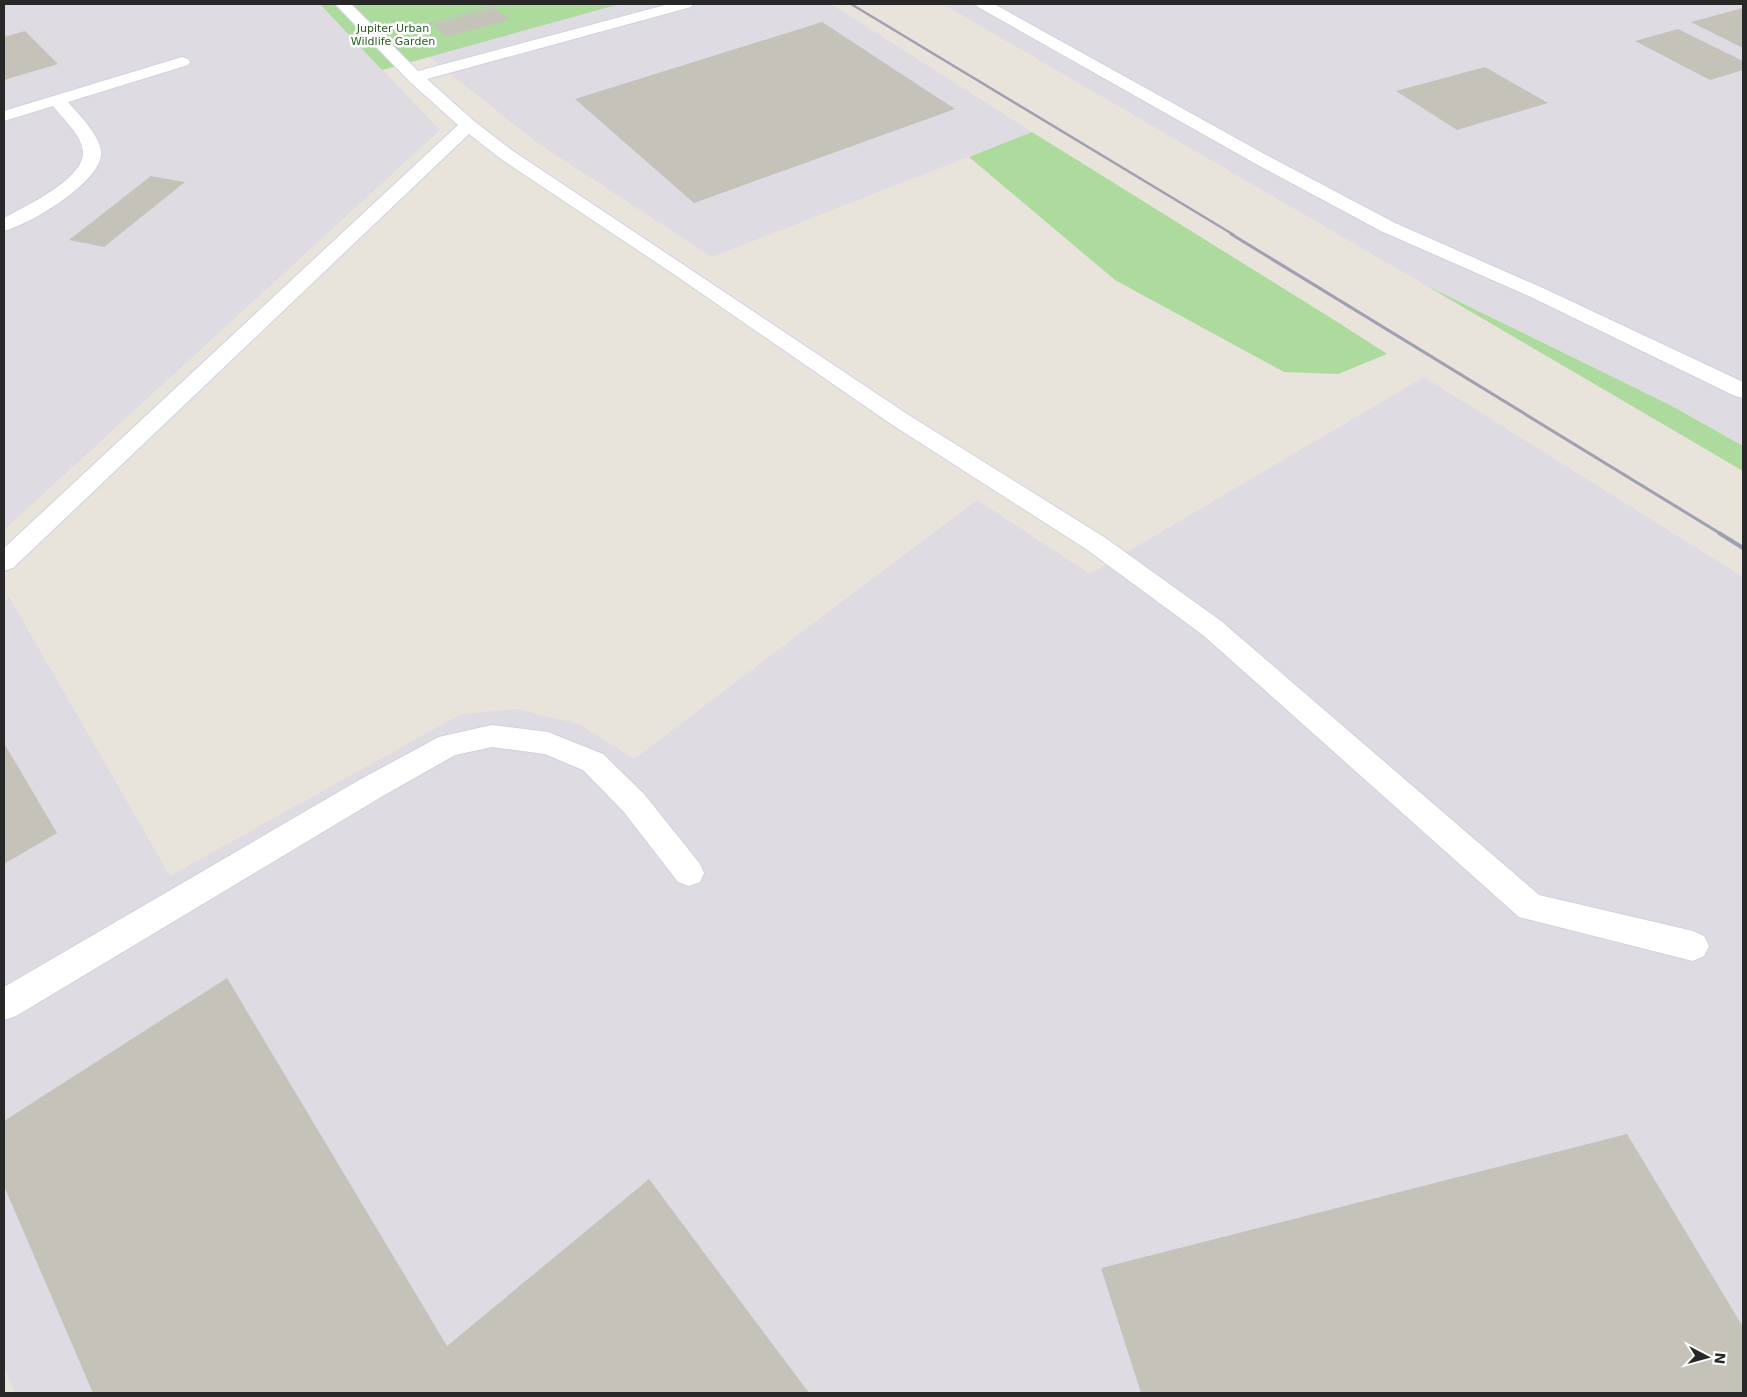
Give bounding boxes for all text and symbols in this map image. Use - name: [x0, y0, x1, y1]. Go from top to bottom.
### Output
- park label: Jupiter Urban Wildlife Garden: [351, 22, 435, 48]
- north arrow: [1682, 1332, 1732, 1382]
- text: N: [1711, 1352, 1728, 1365]

